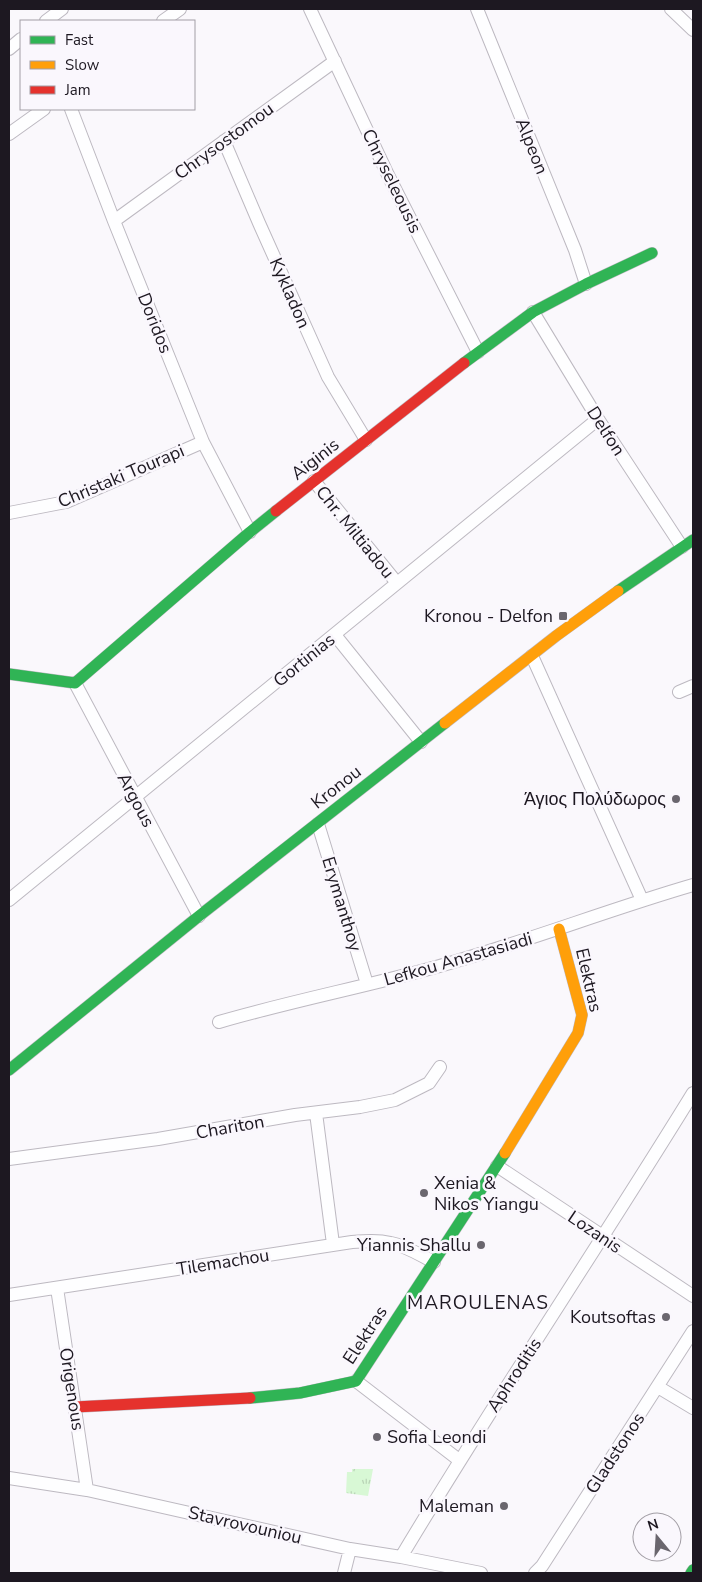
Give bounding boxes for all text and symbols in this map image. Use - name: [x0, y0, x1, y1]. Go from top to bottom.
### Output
- legend: [20, 20, 195, 110]
- text: Fast: [65, 30, 94, 50]
- text: Slow: [65, 55, 100, 75]
- text: Jam: [64, 80, 91, 100]
- street label: Chrysostomou: [169, 97, 279, 185]
- street label: Alpeon: [510, 114, 554, 178]
- street label: Chryseleousis: [356, 125, 428, 237]
- street label: Kykladon: [264, 254, 316, 332]
- street label: Doridos: [132, 289, 178, 357]
- street label: Delfon: [581, 402, 631, 460]
- street label: Aiginis: [286, 433, 344, 485]
- street label: Christaki Tourapi: [54, 439, 188, 513]
- street label: Chr. Miltiadou: [310, 481, 400, 583]
- place label: Kronou - Delfon: [424, 604, 553, 628]
- marker: Kronou - Delfon: [557, 610, 569, 622]
- street label: Gortinias: [268, 628, 340, 692]
- street label: Kronou: [306, 760, 366, 814]
- street label: Argous: [112, 768, 160, 832]
- place label: Άγιος Πολύδωρος: [524, 787, 666, 811]
- marker: Άγιος Πολύδωρος: [670, 793, 682, 805]
- street label: Erymanthoy: [316, 854, 368, 955]
- street label: Lefkou Anastasiadi: [381, 926, 535, 992]
- street label: Elektras: [570, 946, 608, 1014]
- street label: Chariton: [194, 1109, 266, 1145]
- place label: Xenia & Nikos Yiangu: [434, 1171, 539, 1216]
- marker: Xenia & Nikos Yiangu: [418, 1187, 430, 1199]
- street label: Lozanis: [563, 1205, 627, 1259]
- place label: Yiannis Shallu: [356, 1233, 471, 1257]
- marker: Yiannis Shallu: [475, 1239, 487, 1251]
- street label: Tilemachou: [175, 1243, 271, 1281]
- district label: MAROULENAS: [407, 1290, 549, 1316]
- street label: Elektras: [337, 1301, 393, 1369]
- place label: Koutsoftas: [570, 1305, 656, 1329]
- marker: Koutsoftas: [660, 1311, 672, 1323]
- street label: Aphroditis: [481, 1333, 547, 1417]
- street label: Origenous: [54, 1346, 90, 1432]
- street label: Gladstonos: [580, 1408, 650, 1498]
- place label: Sofia Leondi: [387, 1425, 486, 1449]
- marker: Sofia Leondi: [371, 1431, 383, 1443]
- place label: Maleman: [419, 1494, 494, 1518]
- street label: Stavrovouniou: [186, 1500, 304, 1550]
- marker: Maleman: [498, 1500, 510, 1512]
- north arrow: [632, 1512, 682, 1562]
- text: N: [645, 1514, 661, 1536]

